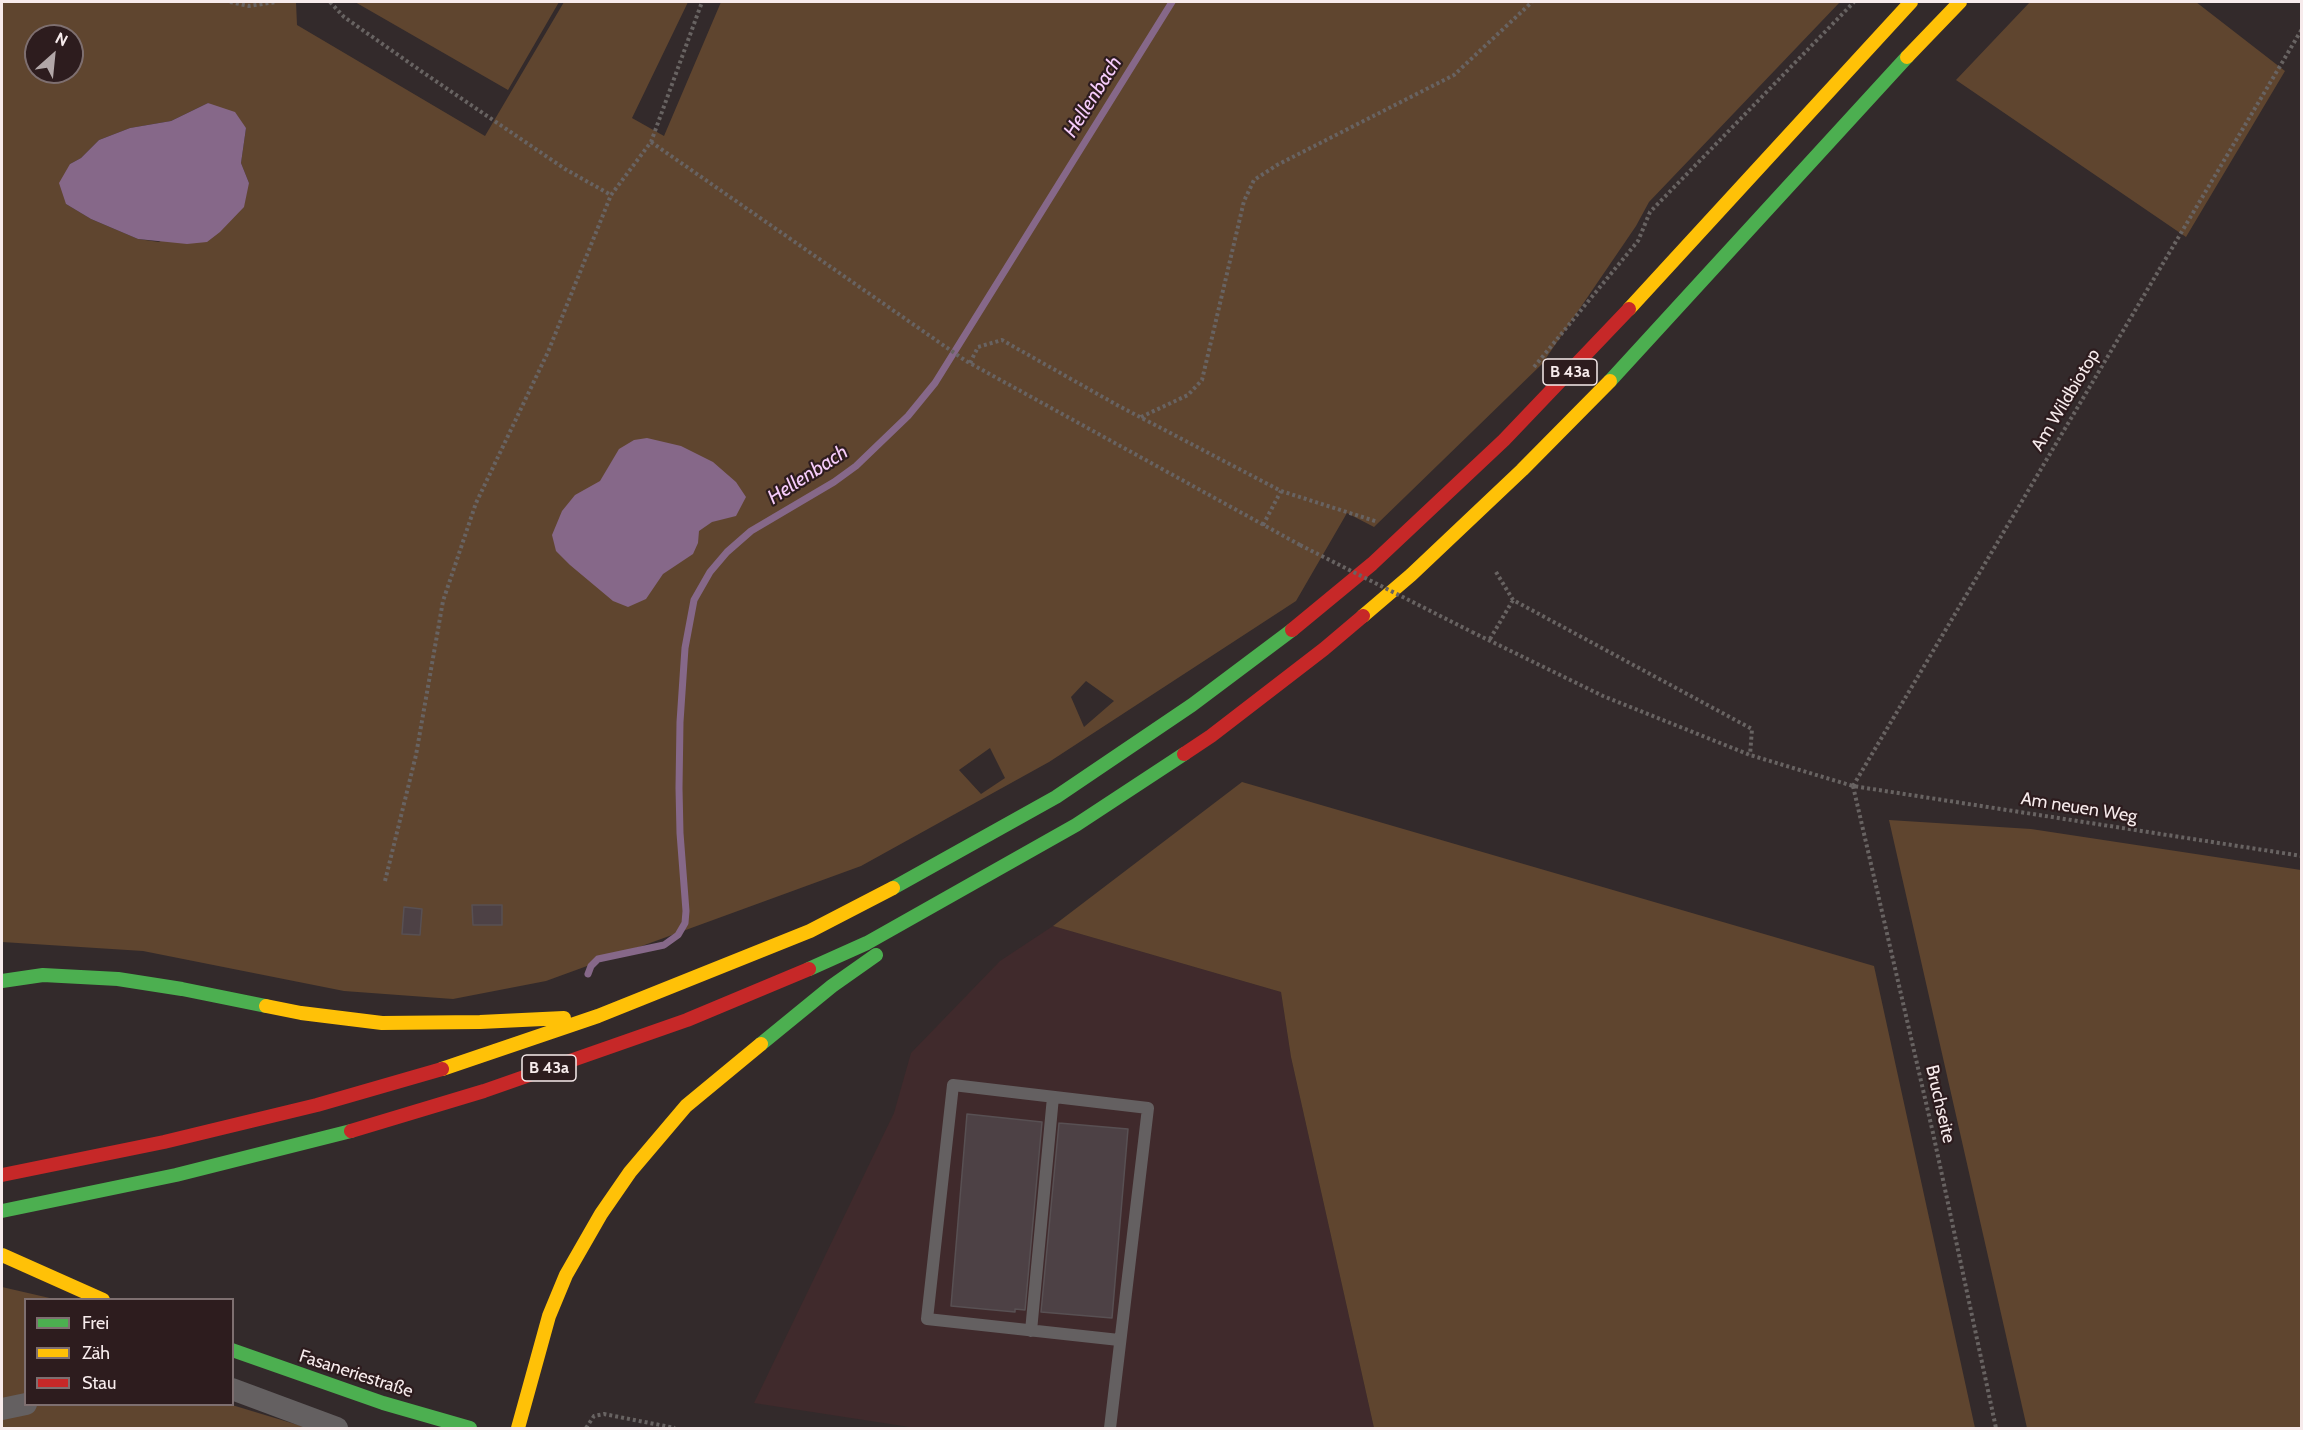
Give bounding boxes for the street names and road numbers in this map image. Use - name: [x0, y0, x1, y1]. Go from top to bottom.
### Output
- street label: Am Wildbiotop: [2027, 345, 2105, 455]
- road number: B 43a: [1543, 359, 1597, 385]
- street label: Am neuen Weg: [2019, 788, 2139, 828]
- road number: B 43a: [522, 1055, 576, 1081]
- street label: Bruchseite: [1921, 1063, 1959, 1145]
- street label: Fasaneriestraße: [296, 1345, 416, 1403]

